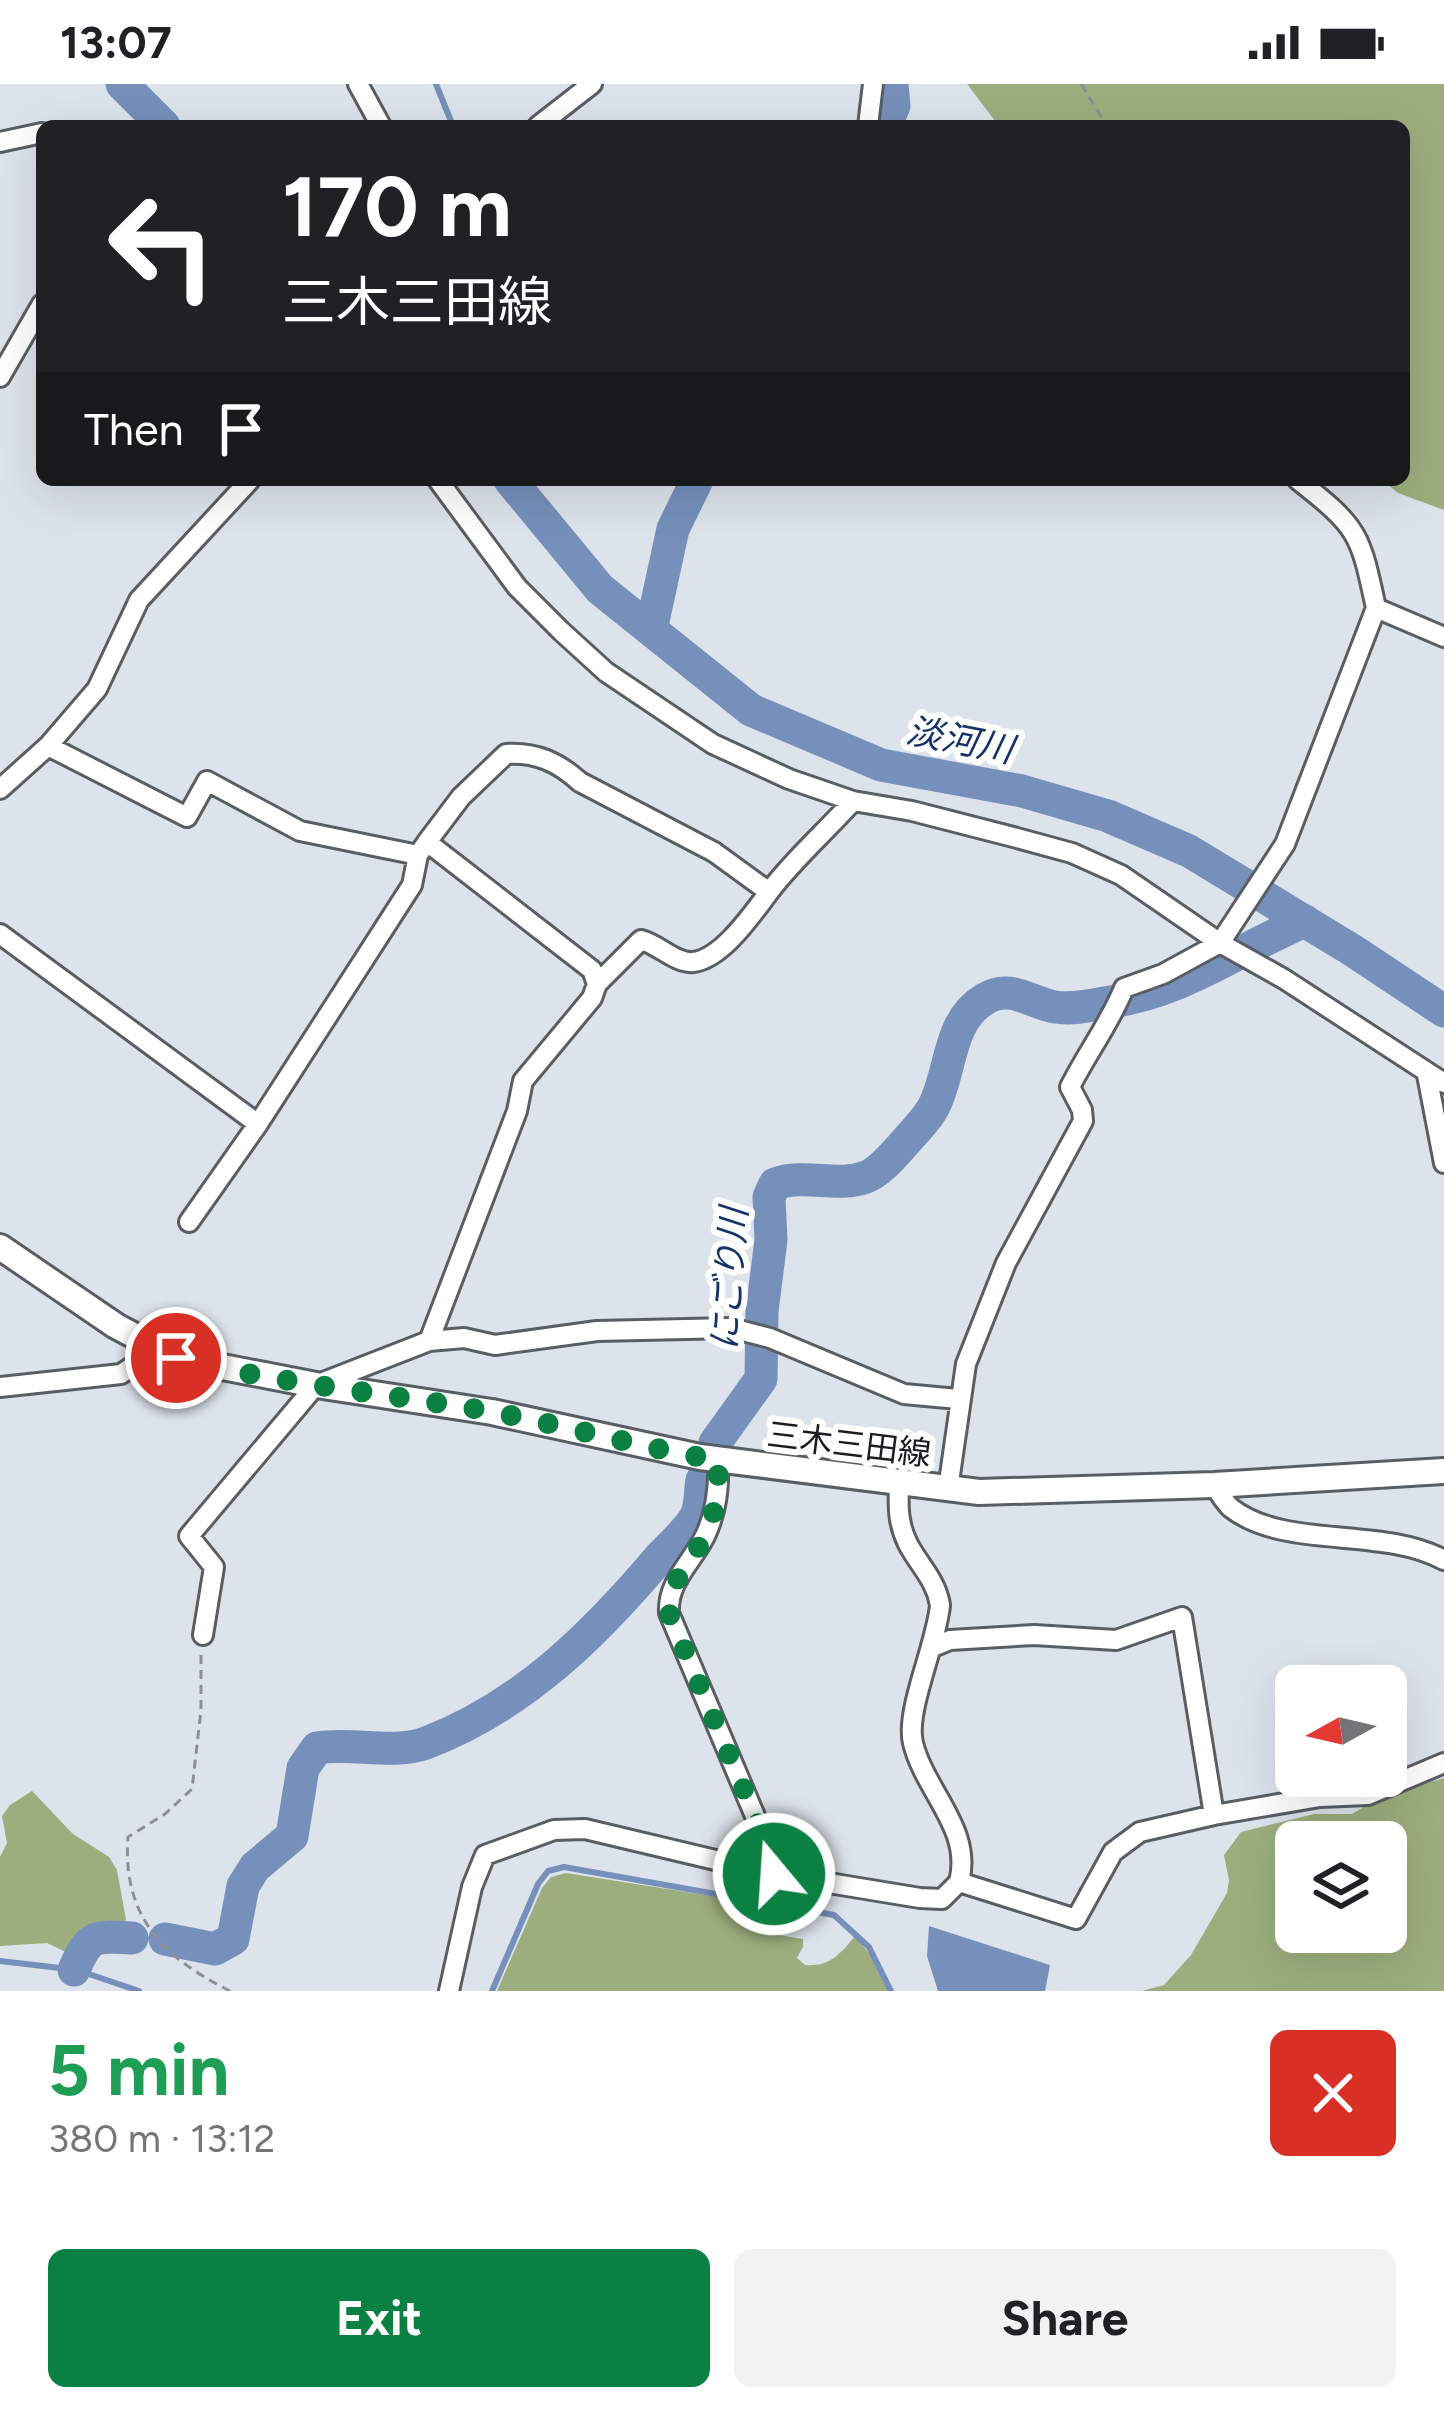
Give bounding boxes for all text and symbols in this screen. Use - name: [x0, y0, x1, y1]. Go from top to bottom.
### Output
- text: 13:07: [60, 15, 172, 69]
- text: 170 m: [282, 156, 512, 257]
- icon: left: [84, 168, 240, 324]
- text: 三木三田線: [282, 270, 552, 335]
- icon: arrive: [208, 396, 274, 462]
- text: Then: [84, 402, 184, 456]
- water label: 淡河川: [903, 709, 1021, 772]
- water label: にごり川: [703, 1202, 756, 1352]
- pin: [125, 1307, 227, 1409]
- icon: arrive: [143, 1325, 209, 1391]
- street label: 三木三田線: [765, 1415, 933, 1473]
- north arrow: [1275, 1665, 1407, 1797]
- map controls: [1275, 1665, 1407, 1953]
- position arrow: [711, 1811, 837, 1937]
- button: layers: [1275, 1821, 1407, 1953]
- text: 5 min: [48, 2027, 230, 2113]
- button: close: [1270, 2030, 1396, 2156]
- text: 380 m · 13:12: [48, 2115, 275, 2162]
- button: Exit: [48, 2249, 710, 2387]
- button: Share: [734, 2249, 1396, 2387]

